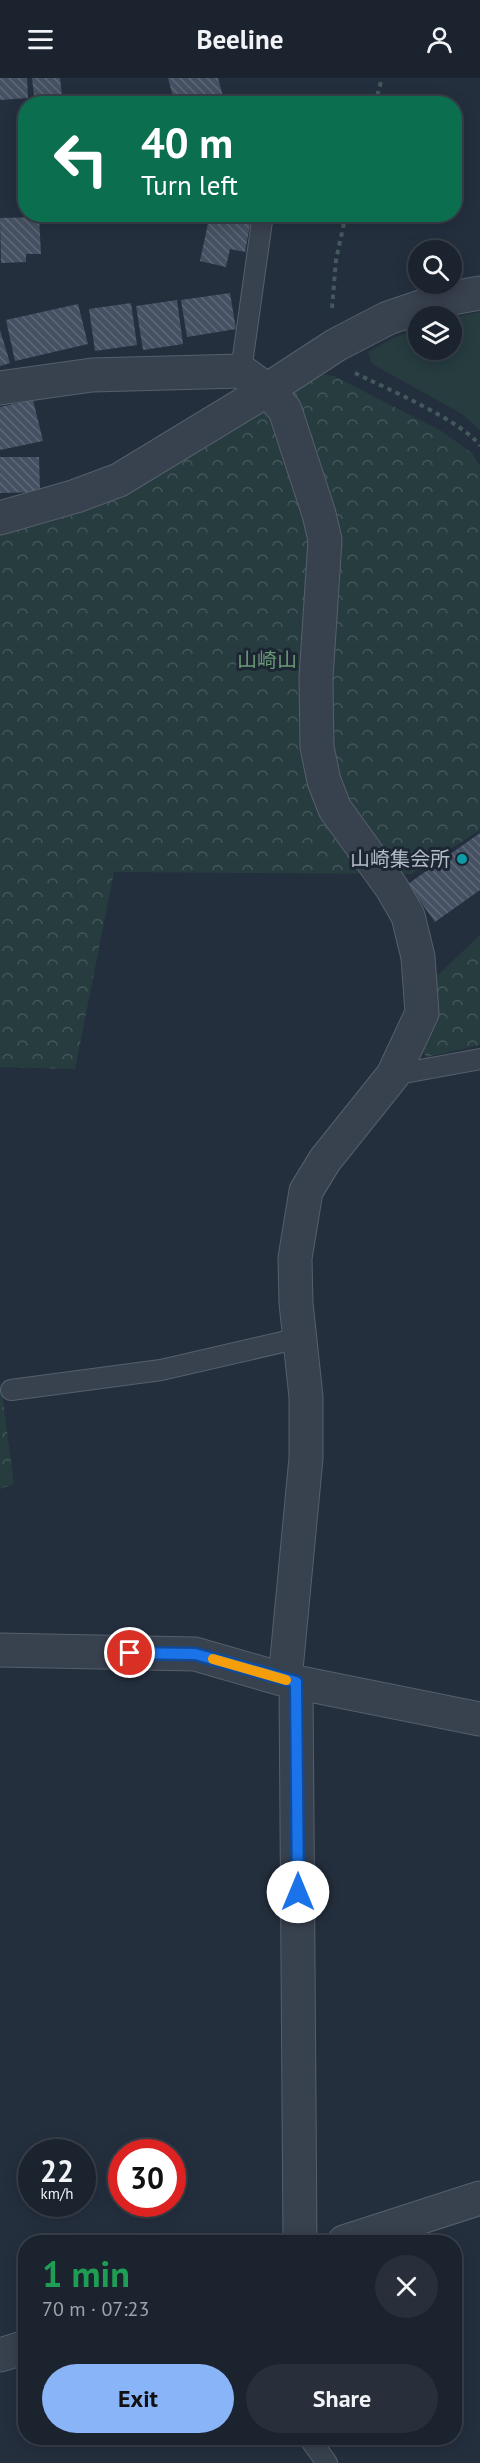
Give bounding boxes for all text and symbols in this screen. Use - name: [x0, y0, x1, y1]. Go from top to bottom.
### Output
- text: Beeline: [197, 22, 283, 56]
- icon: menu: [24, 23, 57, 56]
- icon: person: [423, 23, 456, 56]
- text: 40 m: [141, 115, 233, 170]
- icon: left: [42, 120, 120, 198]
- text: Turn left: [141, 168, 238, 202]
- map controls: [408, 240, 462, 360]
- button: search: [408, 240, 462, 294]
- button: layers: [408, 306, 462, 360]
- park label: 山崎山: [237, 647, 297, 673]
- place label: 山崎集会所: [350, 846, 450, 872]
- marker: 山崎集会所: [455, 852, 469, 866]
- pin: [104, 1627, 155, 1678]
- icon: arrive: [113, 1636, 146, 1669]
- position arrow: [266, 1860, 330, 1924]
- speed limit sign: 30: [108, 2139, 186, 2217]
- text: 22: [40, 2151, 74, 2190]
- text: km/h: [41, 2184, 73, 2203]
- text: 1 min: [42, 2250, 130, 2297]
- button: close: [375, 2255, 438, 2318]
- text: 70 m · 07:23: [42, 2296, 149, 2322]
- button: Exit: [42, 2364, 234, 2433]
- button: Share: [246, 2364, 438, 2433]

